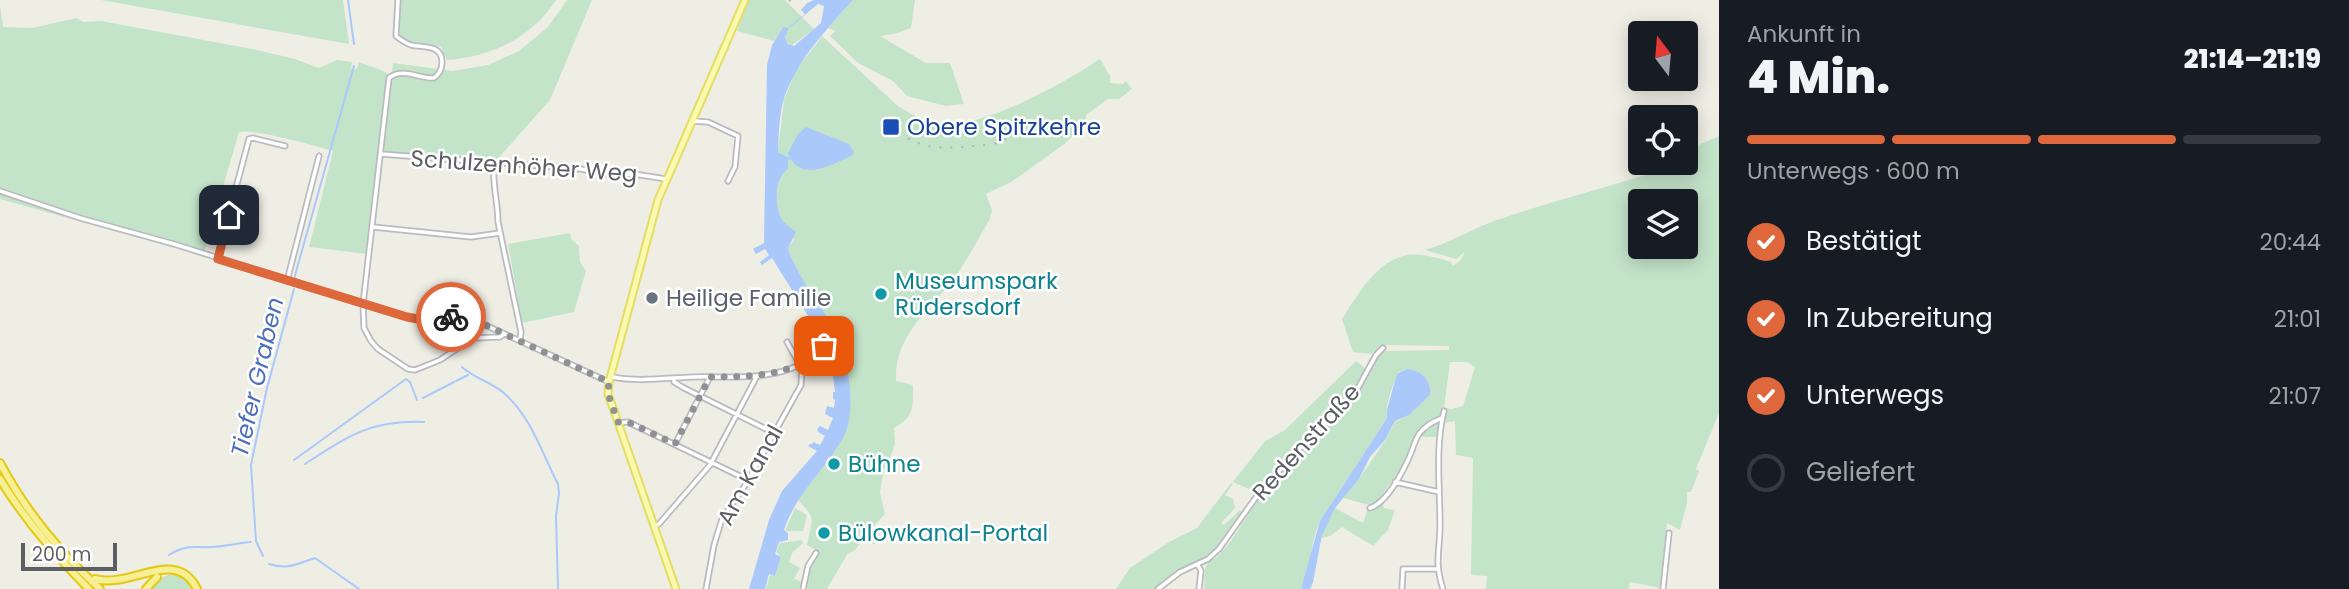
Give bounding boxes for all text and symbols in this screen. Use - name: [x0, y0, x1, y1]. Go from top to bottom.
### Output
- text: Ankunft in: [1747, 18, 1861, 50]
- north arrow: [1628, 21, 1698, 91]
- map controls: [1628, 21, 1698, 259]
- text: 21:14–21:19: [2184, 41, 2321, 77]
- text: 4 Min.: [1747, 45, 1890, 109]
- button: locate: [1628, 105, 1698, 175]
- place label: Obere Spitzkehre: [907, 111, 1101, 143]
- marker: Obere Spitzkehre: [881, 117, 901, 137]
- street label: Schulzenhöher Weg: [409, 142, 639, 190]
- text: Unterwegs · 600 m: [1747, 155, 1960, 187]
- pin: [199, 185, 259, 245]
- button: layers: [1628, 189, 1698, 259]
- icon: home: [210, 196, 248, 234]
- icon: check: [1747, 223, 1785, 261]
- text: Bestätigt: [1806, 223, 1922, 259]
- text: 20:44: [2259, 226, 2321, 258]
- place label: Museumspark Rüdersdorf: [895, 265, 1058, 323]
- courier: [416, 282, 486, 352]
- place label: Heilige Familie: [666, 282, 831, 314]
- marker: Museumspark Rüdersdorf: [873, 286, 889, 302]
- marker: Heilige Familie: [644, 290, 660, 306]
- water label: Tiefer Graben: [223, 294, 291, 460]
- icon: bike: [432, 298, 470, 336]
- icon: check: [1747, 300, 1785, 338]
- text: In Zubereitung: [1806, 300, 1993, 336]
- text: 21:01: [2274, 303, 2321, 335]
- pin: [794, 316, 854, 376]
- icon: bag: [805, 327, 843, 365]
- street label: Redenstraße: [1245, 377, 1367, 507]
- icon: check: [1747, 377, 1785, 415]
- text: Unterwegs: [1806, 377, 1944, 413]
- text: 21:07: [2269, 380, 2321, 412]
- street label: Am Kanal: [709, 419, 791, 531]
- place label: Bühne: [848, 448, 921, 480]
- text: Geliefert: [1806, 454, 1915, 490]
- marker: Bühne: [826, 456, 842, 472]
- place label: Bülowkanal-Portal: [838, 517, 1048, 549]
- marker: Bülowkanal-Portal: [816, 525, 832, 541]
- scale bar: [21, 540, 117, 572]
- text: 200 m: [32, 541, 91, 568]

